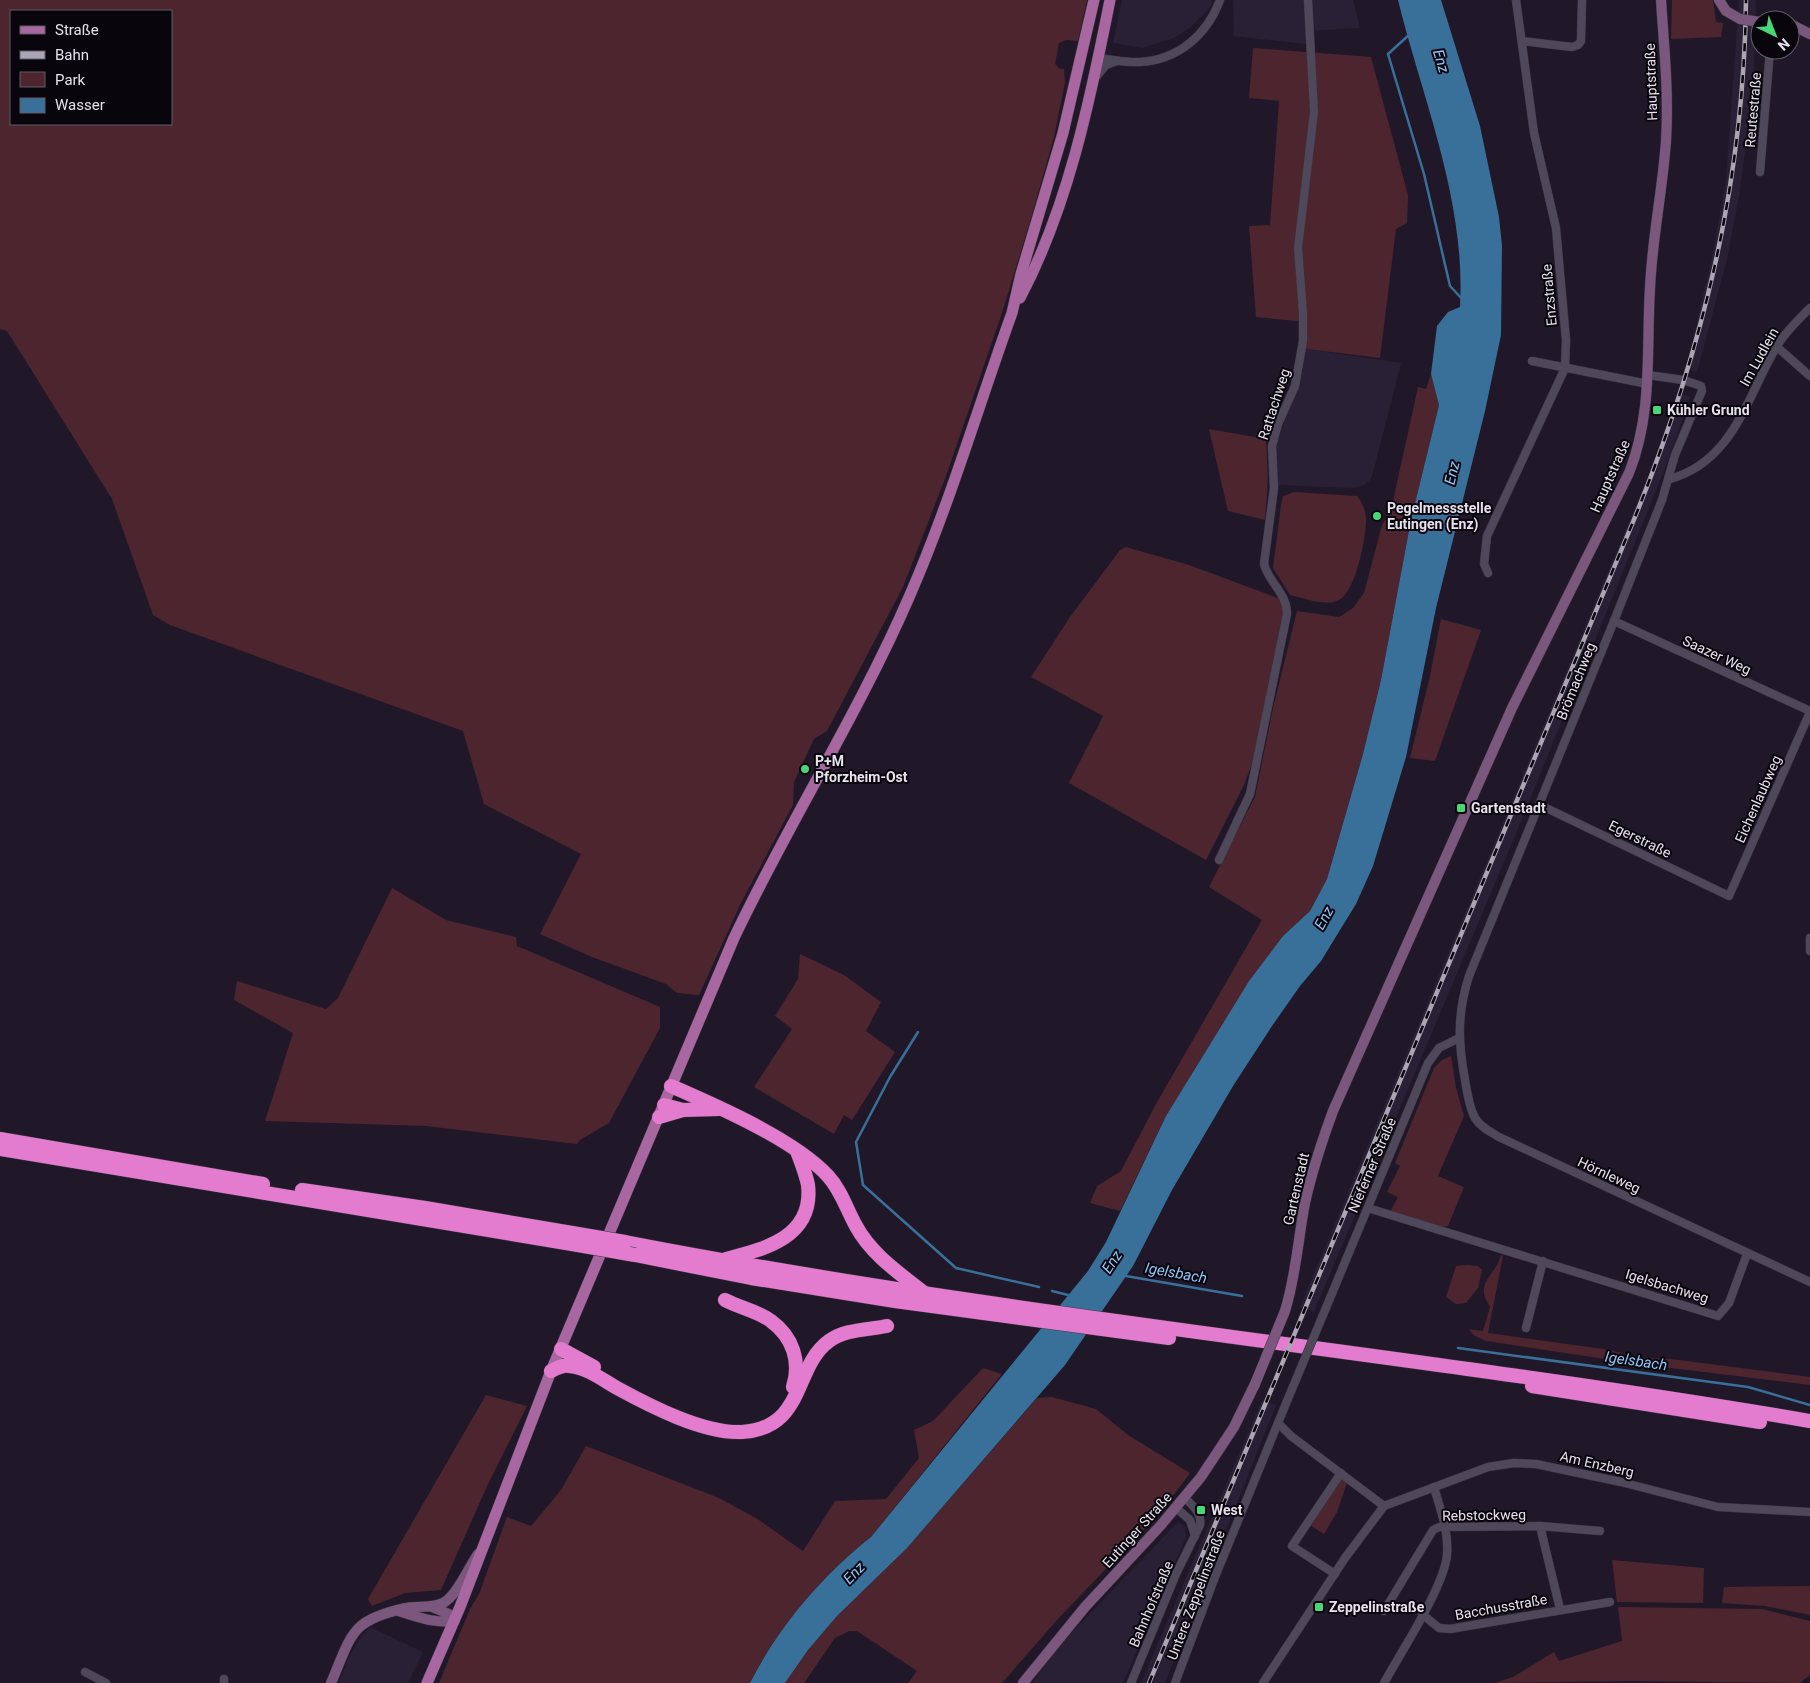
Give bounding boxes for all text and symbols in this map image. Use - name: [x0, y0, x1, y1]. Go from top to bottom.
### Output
- legend: [10, 10, 172, 125]
- north arrow: [1750, 10, 1800, 60]
- text: Straße: [55, 21, 99, 39]
- text: N: [1775, 35, 1793, 54]
- street label: Hauptstraße: [1642, 43, 1660, 121]
- text: Bahn: [55, 46, 89, 64]
- water label: Enz: [1429, 47, 1453, 76]
- text: Park: [55, 71, 86, 89]
- street label: Reutestraße: [1742, 72, 1764, 148]
- text: Wasser: [55, 96, 105, 114]
- street label: Enzstraße: [1538, 263, 1560, 327]
- street label: Im Ludlein: [1736, 325, 1782, 389]
- street label: Rattachweg: [1255, 366, 1293, 442]
- place label: Kühler Grund: [1667, 402, 1750, 418]
- marker: Kühler Grund: [1651, 404, 1663, 416]
- street label: Hauptstraße: [1587, 437, 1633, 515]
- water label: Enz: [1441, 459, 1464, 486]
- place label: Pegelmessstelle Eutingen (Enz): [1387, 500, 1492, 533]
- marker: Pegelmessstelle Eutingen (Enz): [1371, 510, 1383, 522]
- street label: Saazer Weg: [1680, 632, 1754, 678]
- street label: Brömachweg: [1553, 640, 1599, 722]
- place label: P+M Pforzheim-Ost: [815, 753, 908, 785]
- street label: Eichenlaubweg: [1732, 753, 1784, 845]
- marker: P+M Pforzheim-Ost: [799, 763, 811, 775]
- place label: Gartenstadt: [1471, 800, 1546, 816]
- marker: Gartenstadt: [1455, 802, 1467, 814]
- street label: Egerstraße: [1606, 817, 1674, 861]
- water label: Enz: [1310, 903, 1338, 933]
- street label: Nieferner Straße: [1345, 1115, 1399, 1215]
- street label: Gartenstadt: [1280, 1151, 1312, 1227]
- street label: Hörnleweg: [1575, 1154, 1643, 1196]
- water label: Enz: [1098, 1247, 1126, 1277]
- water label: Igelsbach: [1144, 1259, 1208, 1287]
- street label: Igelsbachweg: [1624, 1266, 1710, 1306]
- water label: Igelsbach: [1604, 1348, 1668, 1374]
- street label: Am Enzberg: [1559, 1448, 1635, 1480]
- street label: Eutinger Straße: [1099, 1489, 1175, 1571]
- place label: West: [1211, 1502, 1243, 1518]
- marker: West: [1195, 1504, 1207, 1516]
- street label: Rebstockweg: [1442, 1506, 1526, 1524]
- street label: Untere Zeppelinstraße: [1164, 1528, 1228, 1662]
- water label: Enz: [839, 1558, 869, 1588]
- street label: Bahnhofstraße: [1126, 1559, 1176, 1649]
- street label: Bacchusstraße: [1454, 1591, 1548, 1623]
- place label: Zeppelinstraße: [1329, 1599, 1425, 1615]
- marker: Zeppelinstraße: [1313, 1601, 1325, 1613]

